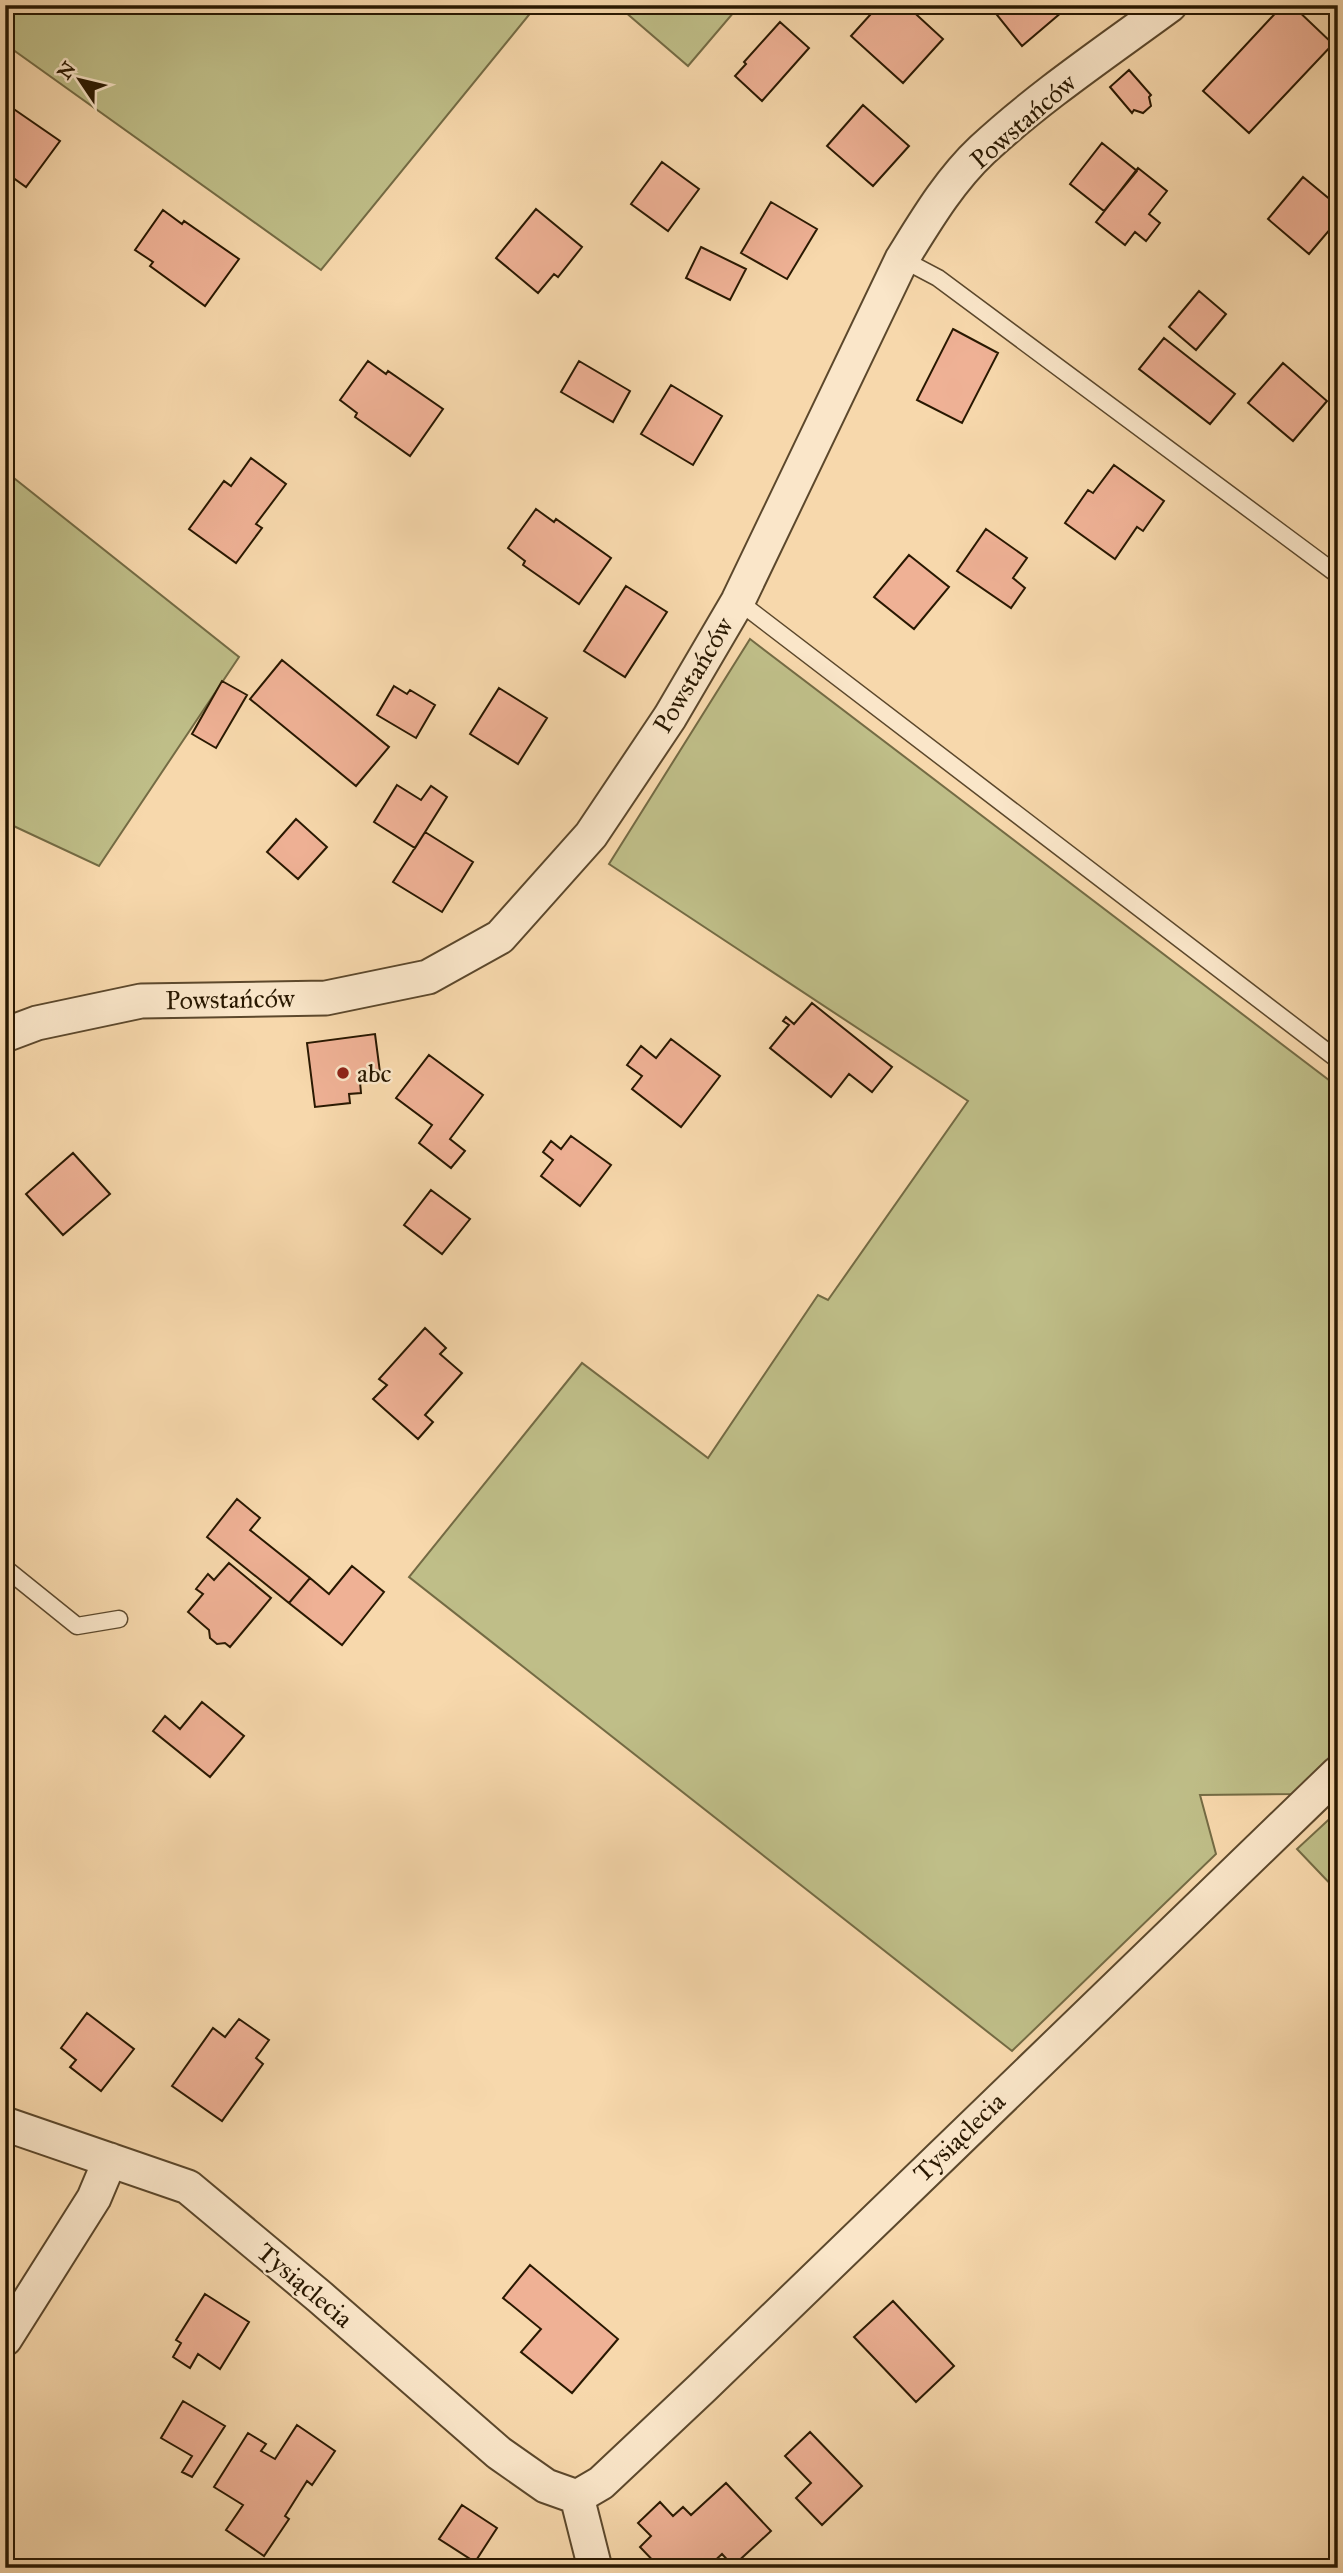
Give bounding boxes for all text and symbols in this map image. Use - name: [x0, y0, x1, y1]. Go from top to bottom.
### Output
- north arrow: [46, 46, 116, 116]
- text: N: [52, 57, 81, 84]
- street label: Powstańców: [964, 66, 1083, 176]
- street label: Powstańców: [646, 610, 741, 739]
- street label: Powstańców: [165, 982, 296, 1016]
- place label: abc: [357, 1057, 392, 1089]
- marker: abc: [335, 1065, 351, 1081]
- street label: Tysiąclecia: [906, 2085, 1012, 2189]
- street label: Tysiąclecia: [250, 2236, 360, 2334]

